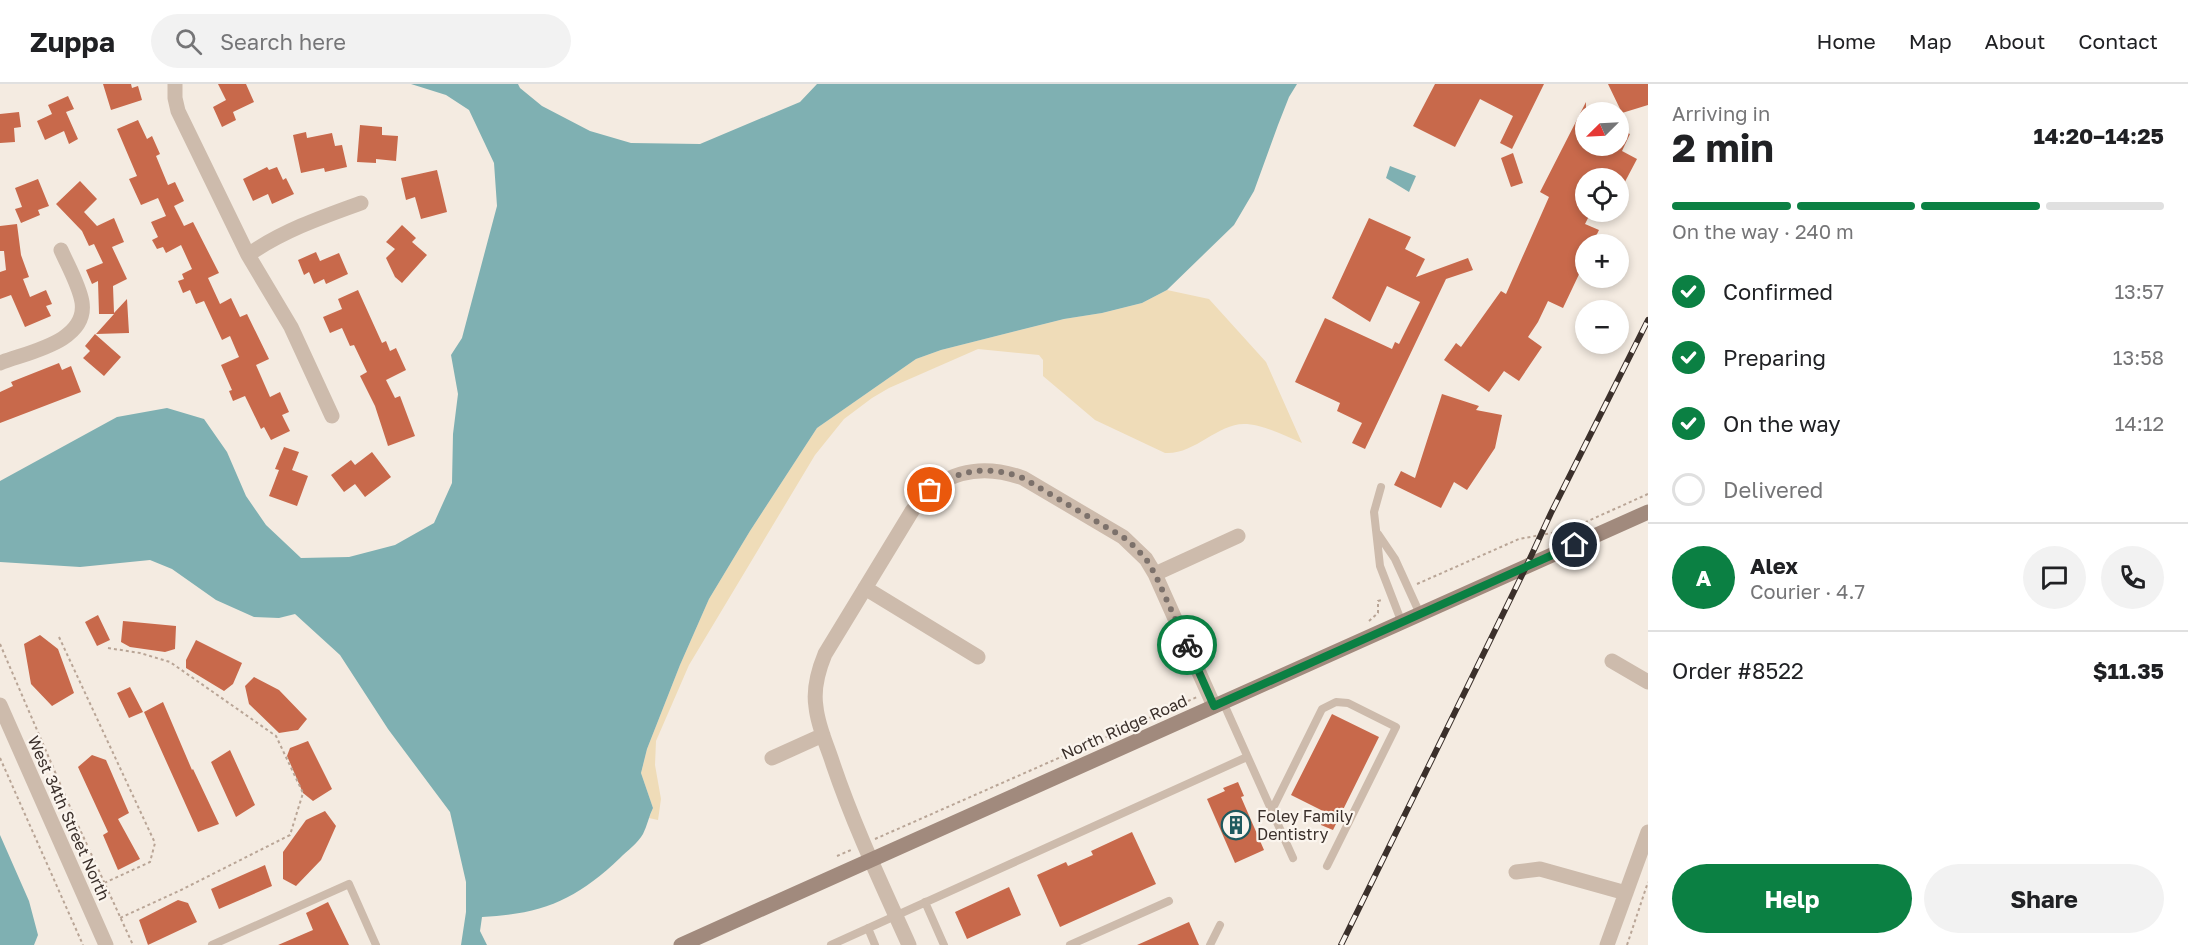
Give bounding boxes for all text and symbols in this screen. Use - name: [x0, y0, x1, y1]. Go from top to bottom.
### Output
- search box: [151, 14, 571, 68]
- text: Zuppa: [30, 25, 115, 58]
- icon: search: [172, 25, 205, 58]
- text: Search here: [220, 28, 346, 55]
- text: Home: [1816, 28, 1876, 54]
- text: Map: [1909, 28, 1952, 54]
- text: About: [1985, 28, 2045, 54]
- text: Contact: [2078, 28, 2158, 54]
- text: Arriving in: [1672, 101, 1770, 125]
- north arrow: [1575, 102, 1629, 156]
- map controls: [1575, 102, 1629, 354]
- text: 14:20–14:25: [2034, 122, 2164, 149]
- text: 2 min: [1672, 124, 1774, 171]
- button: locate: [1575, 168, 1629, 222]
- text: On the way · 240 m: [1672, 219, 1854, 243]
- button: +: [1575, 234, 1629, 288]
- icon: check: [1672, 275, 1705, 308]
- text: Confirmed: [1723, 278, 1833, 305]
- text: 13:57: [2114, 279, 2164, 303]
- button: −: [1575, 300, 1629, 354]
- icon: check: [1672, 341, 1705, 374]
- text: Preparing: [1723, 344, 1826, 371]
- text: 13:58: [2113, 345, 2164, 369]
- icon: check: [1672, 407, 1705, 440]
- text: On the way: [1723, 410, 1841, 437]
- text: 14:12: [2115, 411, 2164, 435]
- pin: [904, 464, 955, 515]
- icon: bag: [913, 473, 946, 506]
- text: Delivered: [1723, 476, 1823, 503]
- pin: [1549, 519, 1600, 570]
- icon: home: [1558, 528, 1591, 561]
- button: chat: [2023, 546, 2086, 609]
- button: phone: [2101, 546, 2164, 609]
- text: Alex: [1750, 552, 1798, 579]
- text: A: [1696, 564, 1711, 591]
- text: Courier · 4.7: [1750, 579, 1865, 603]
- courier: [1157, 615, 1217, 675]
- icon: bike: [1171, 629, 1204, 662]
- text: Order #8522: [1672, 657, 1804, 684]
- text: $11.35: [2093, 657, 2164, 684]
- street label: North Ridge Road: [1058, 690, 1190, 764]
- street label: West 34th Street North: [24, 733, 114, 903]
- place label: Foley Family Dentistry: [1257, 806, 1353, 844]
- building icon: Foley Family Dentistry: [1220, 809, 1252, 841]
- button: Help: [1672, 864, 1912, 933]
- button: Share: [1924, 864, 2164, 933]

